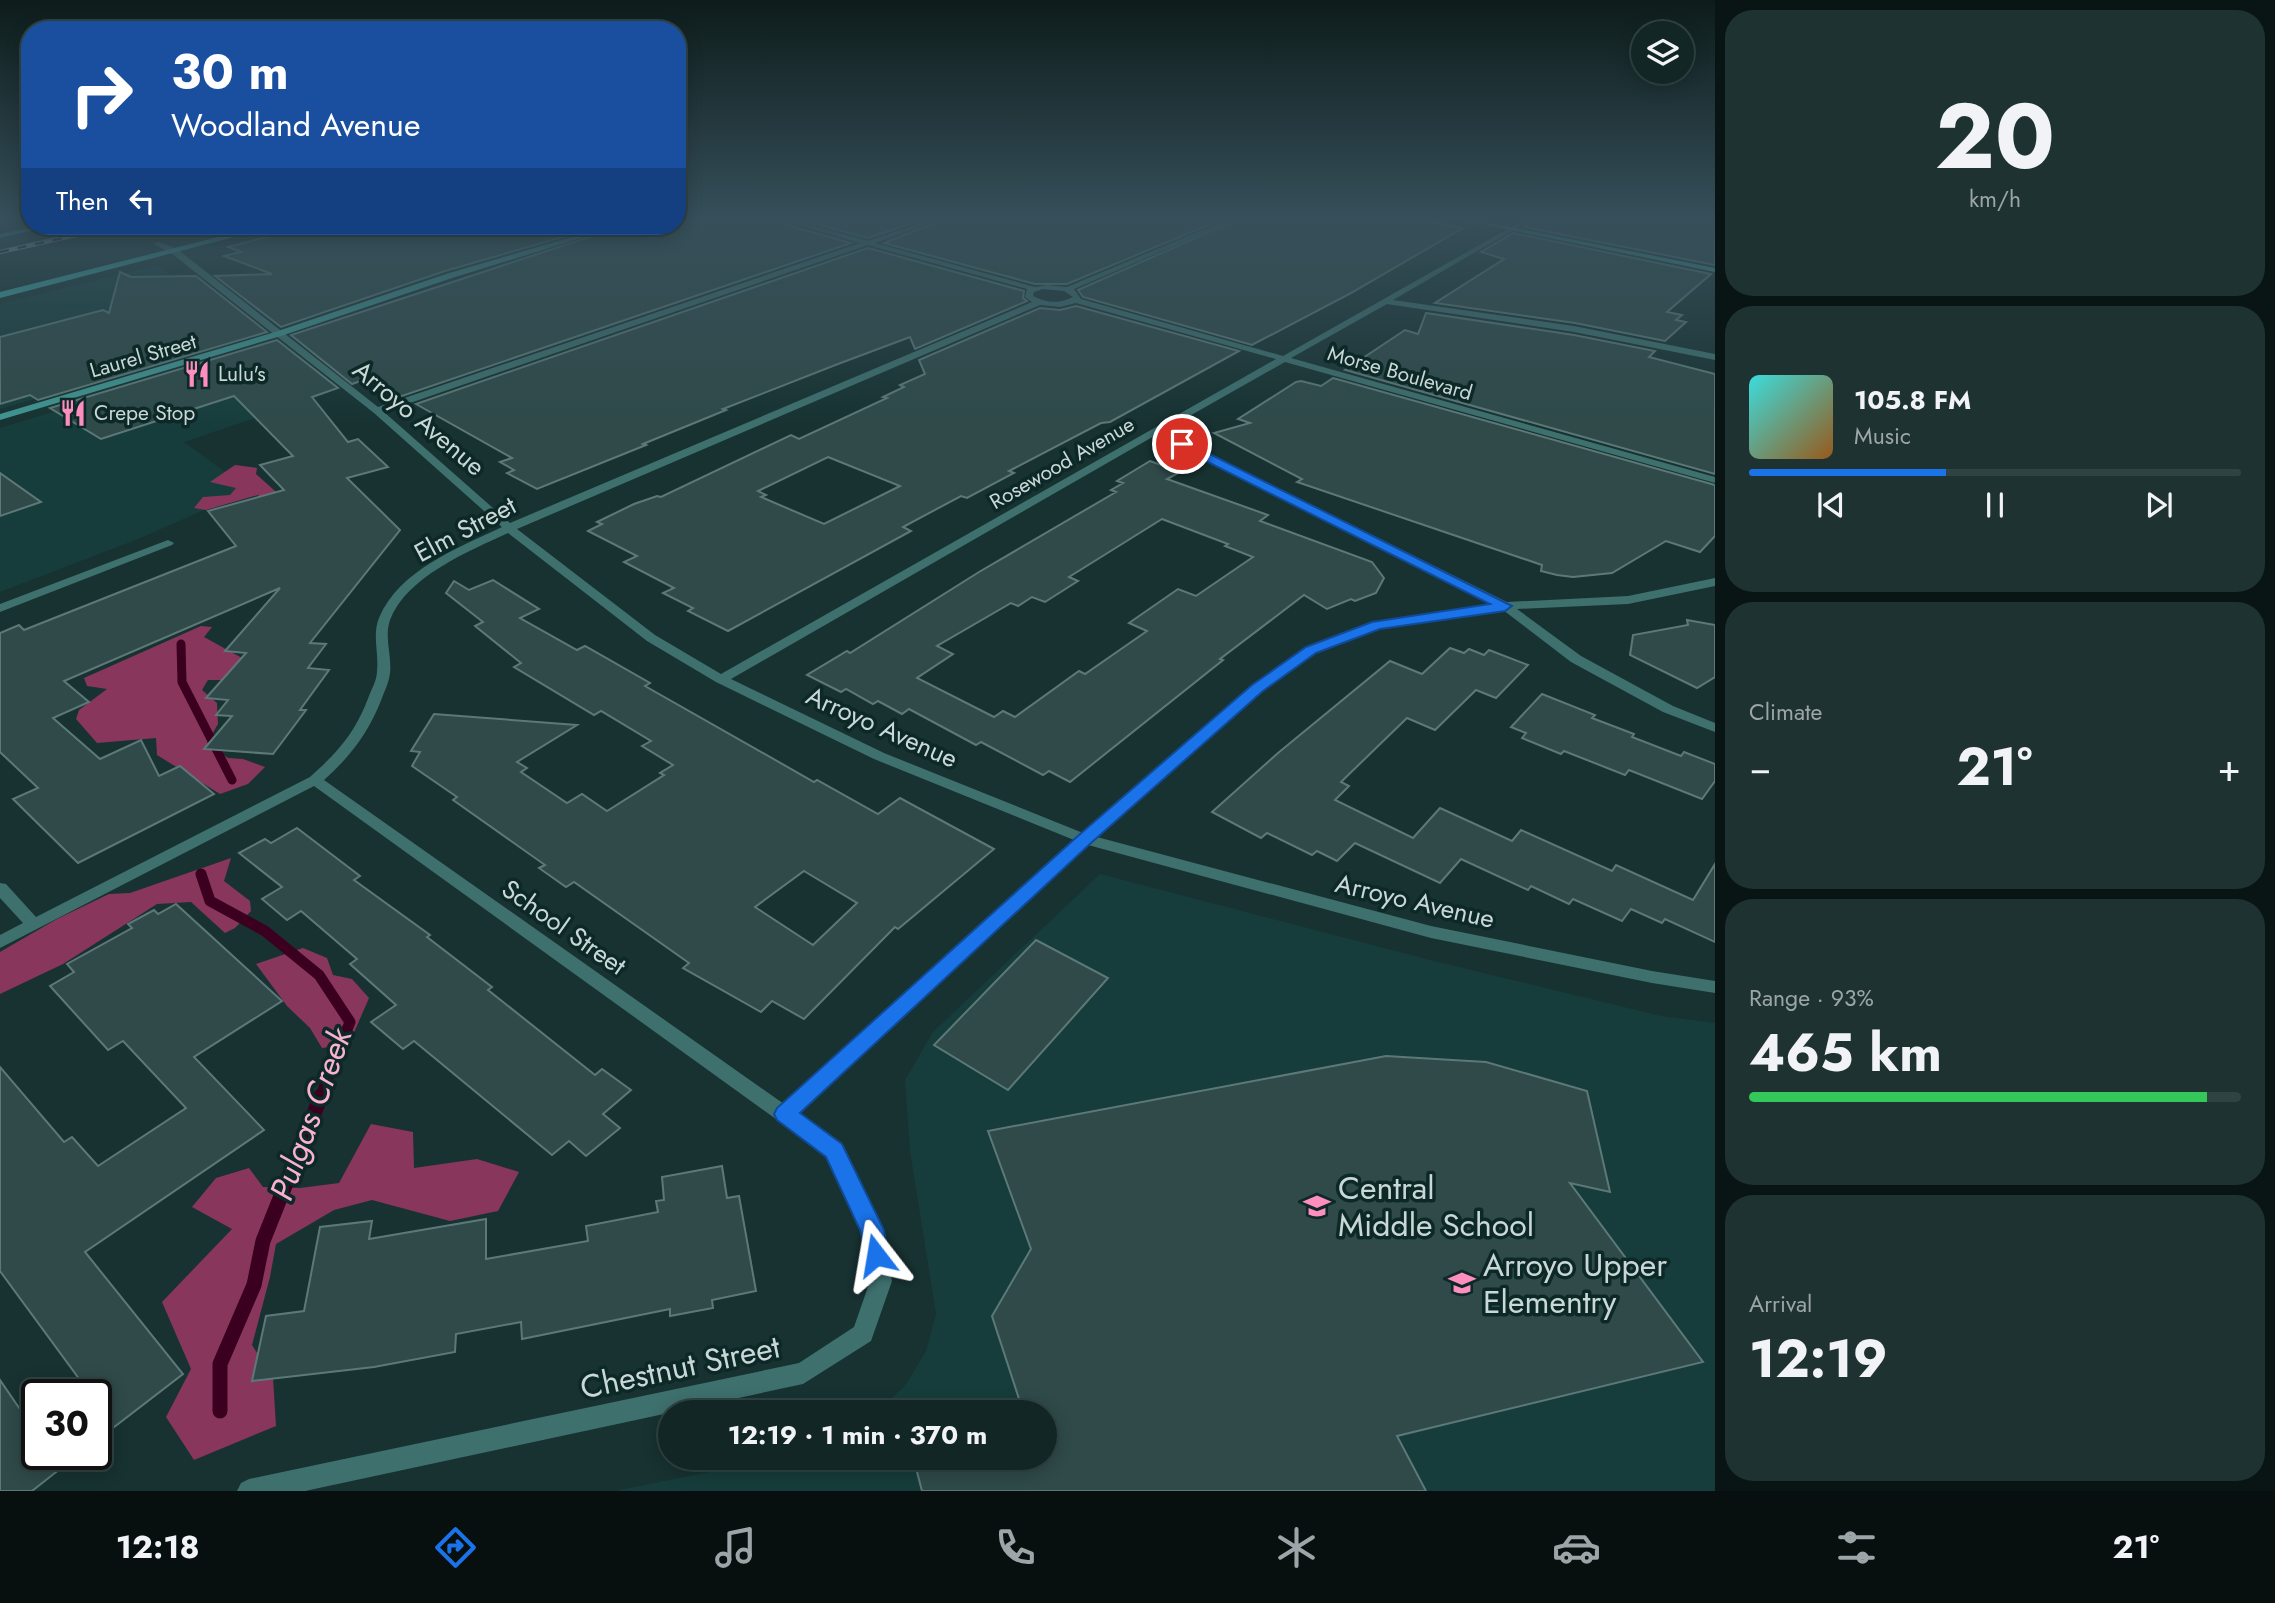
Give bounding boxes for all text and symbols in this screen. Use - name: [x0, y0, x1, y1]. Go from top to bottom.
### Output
- map controls: [1631, 21, 1694, 84]
- button: layers: [1631, 21, 1694, 84]
- text: 30 m: [171, 37, 289, 107]
- icon: right: [56, 49, 147, 140]
- text: 20: [1935, 71, 2055, 202]
- text: Woodland Avenue: [171, 102, 420, 148]
- text: Then: [56, 182, 109, 220]
- icon: left: [123, 182, 161, 220]
- text: km/h: [1969, 182, 2021, 216]
- street label: Laurel Street: [86, 326, 200, 386]
- street label: Morse Boulevard: [1324, 338, 1476, 408]
- street label: Arroyo Avenue: [345, 351, 493, 485]
- restaurant icon: Lulu's: [182, 359, 212, 389]
- place label: Lulu's: [218, 359, 266, 389]
- text: 105.8 FM: [1854, 381, 1971, 419]
- restaurant icon: Crepe Stop: [58, 398, 88, 428]
- place label: Crepe Stop: [94, 398, 195, 428]
- street label: Rosewood Avenue: [984, 409, 1140, 517]
- pin: [1152, 414, 1212, 474]
- text: Music: [1854, 419, 1911, 453]
- icon: arrive: [1163, 425, 1201, 463]
- street label: Elm Street: [407, 486, 523, 572]
- icon: previous: [1812, 486, 1850, 524]
- icon: pause: [1976, 486, 2014, 524]
- icon: next: [2140, 486, 2178, 524]
- street label: Arroyo Avenue: [800, 677, 964, 777]
- text: Climate: [1749, 695, 1822, 729]
- text: 21°: [1957, 729, 2033, 805]
- text: −: [1749, 740, 1771, 795]
- text: +: [2218, 740, 2241, 795]
- street label: Arroyo Avenue: [1332, 864, 1498, 938]
- street label: School Street: [494, 870, 635, 984]
- text: Range · 93%: [1749, 981, 1874, 1015]
- text: 465 km: [1749, 1015, 1942, 1091]
- water label: Pulgas Creek: [258, 1020, 364, 1207]
- place label: Central Middle School: [1338, 1165, 1534, 1248]
- school or university icon: Central Middle School: [1302, 1191, 1332, 1221]
- position arrow: [839, 1218, 913, 1292]
- place label: Arroyo Upper Elementry: [1483, 1242, 1667, 1325]
- school or university icon: Arroyo Upper Elementry: [1447, 1268, 1477, 1298]
- text: Arrival: [1749, 1287, 1812, 1321]
- text: 12:19: [1749, 1321, 1888, 1397]
- street label: Chestnut Street: [576, 1323, 784, 1411]
- speed limit sign: 30: [21, 1379, 112, 1470]
- text: 12:19 · 1 min · 370 m: [728, 1416, 987, 1454]
- icon: directions: [431, 1523, 480, 1572]
- icon: music: [711, 1523, 760, 1572]
- icon: phone: [991, 1523, 1040, 1572]
- icon: climate: [1272, 1523, 1321, 1572]
- icon: car: [1552, 1523, 1601, 1572]
- icon: filters: [1832, 1523, 1881, 1572]
- text: 12:18: [116, 1524, 200, 1570]
- text: 21°: [2113, 1524, 2159, 1570]

